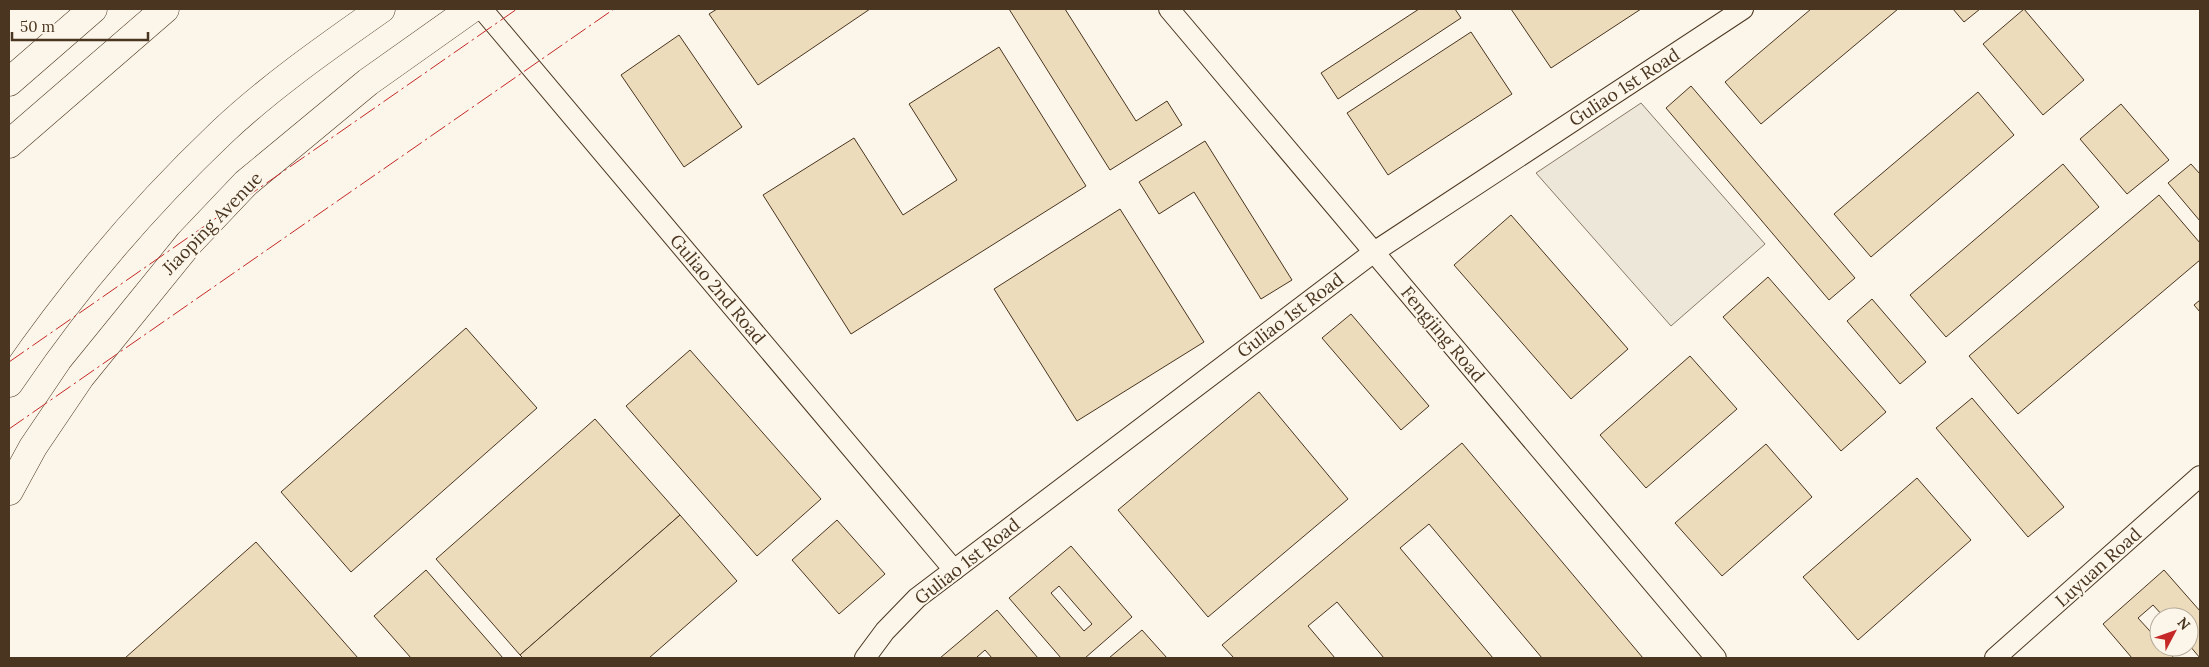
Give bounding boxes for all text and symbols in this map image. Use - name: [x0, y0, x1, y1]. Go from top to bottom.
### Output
- scale bar: [12, 10, 149, 42]
- text: 50 m: [20, 17, 55, 36]
- street label: Guliao 1st Road: [1564, 43, 1684, 131]
- street label: Jiaoping Avenue: [156, 167, 267, 280]
- street label: Guliao 2nd Road: [665, 229, 771, 349]
- street label: Guliao 1st Road: [1232, 267, 1348, 362]
- street label: Fengjing Road: [1396, 281, 1490, 387]
- street label: Guliao 1st Road: [910, 513, 1024, 609]
- street label: Luyuan Road: [2050, 522, 2146, 612]
- north arrow: [2149, 607, 2199, 657]
- text: N: [2173, 613, 2194, 634]

